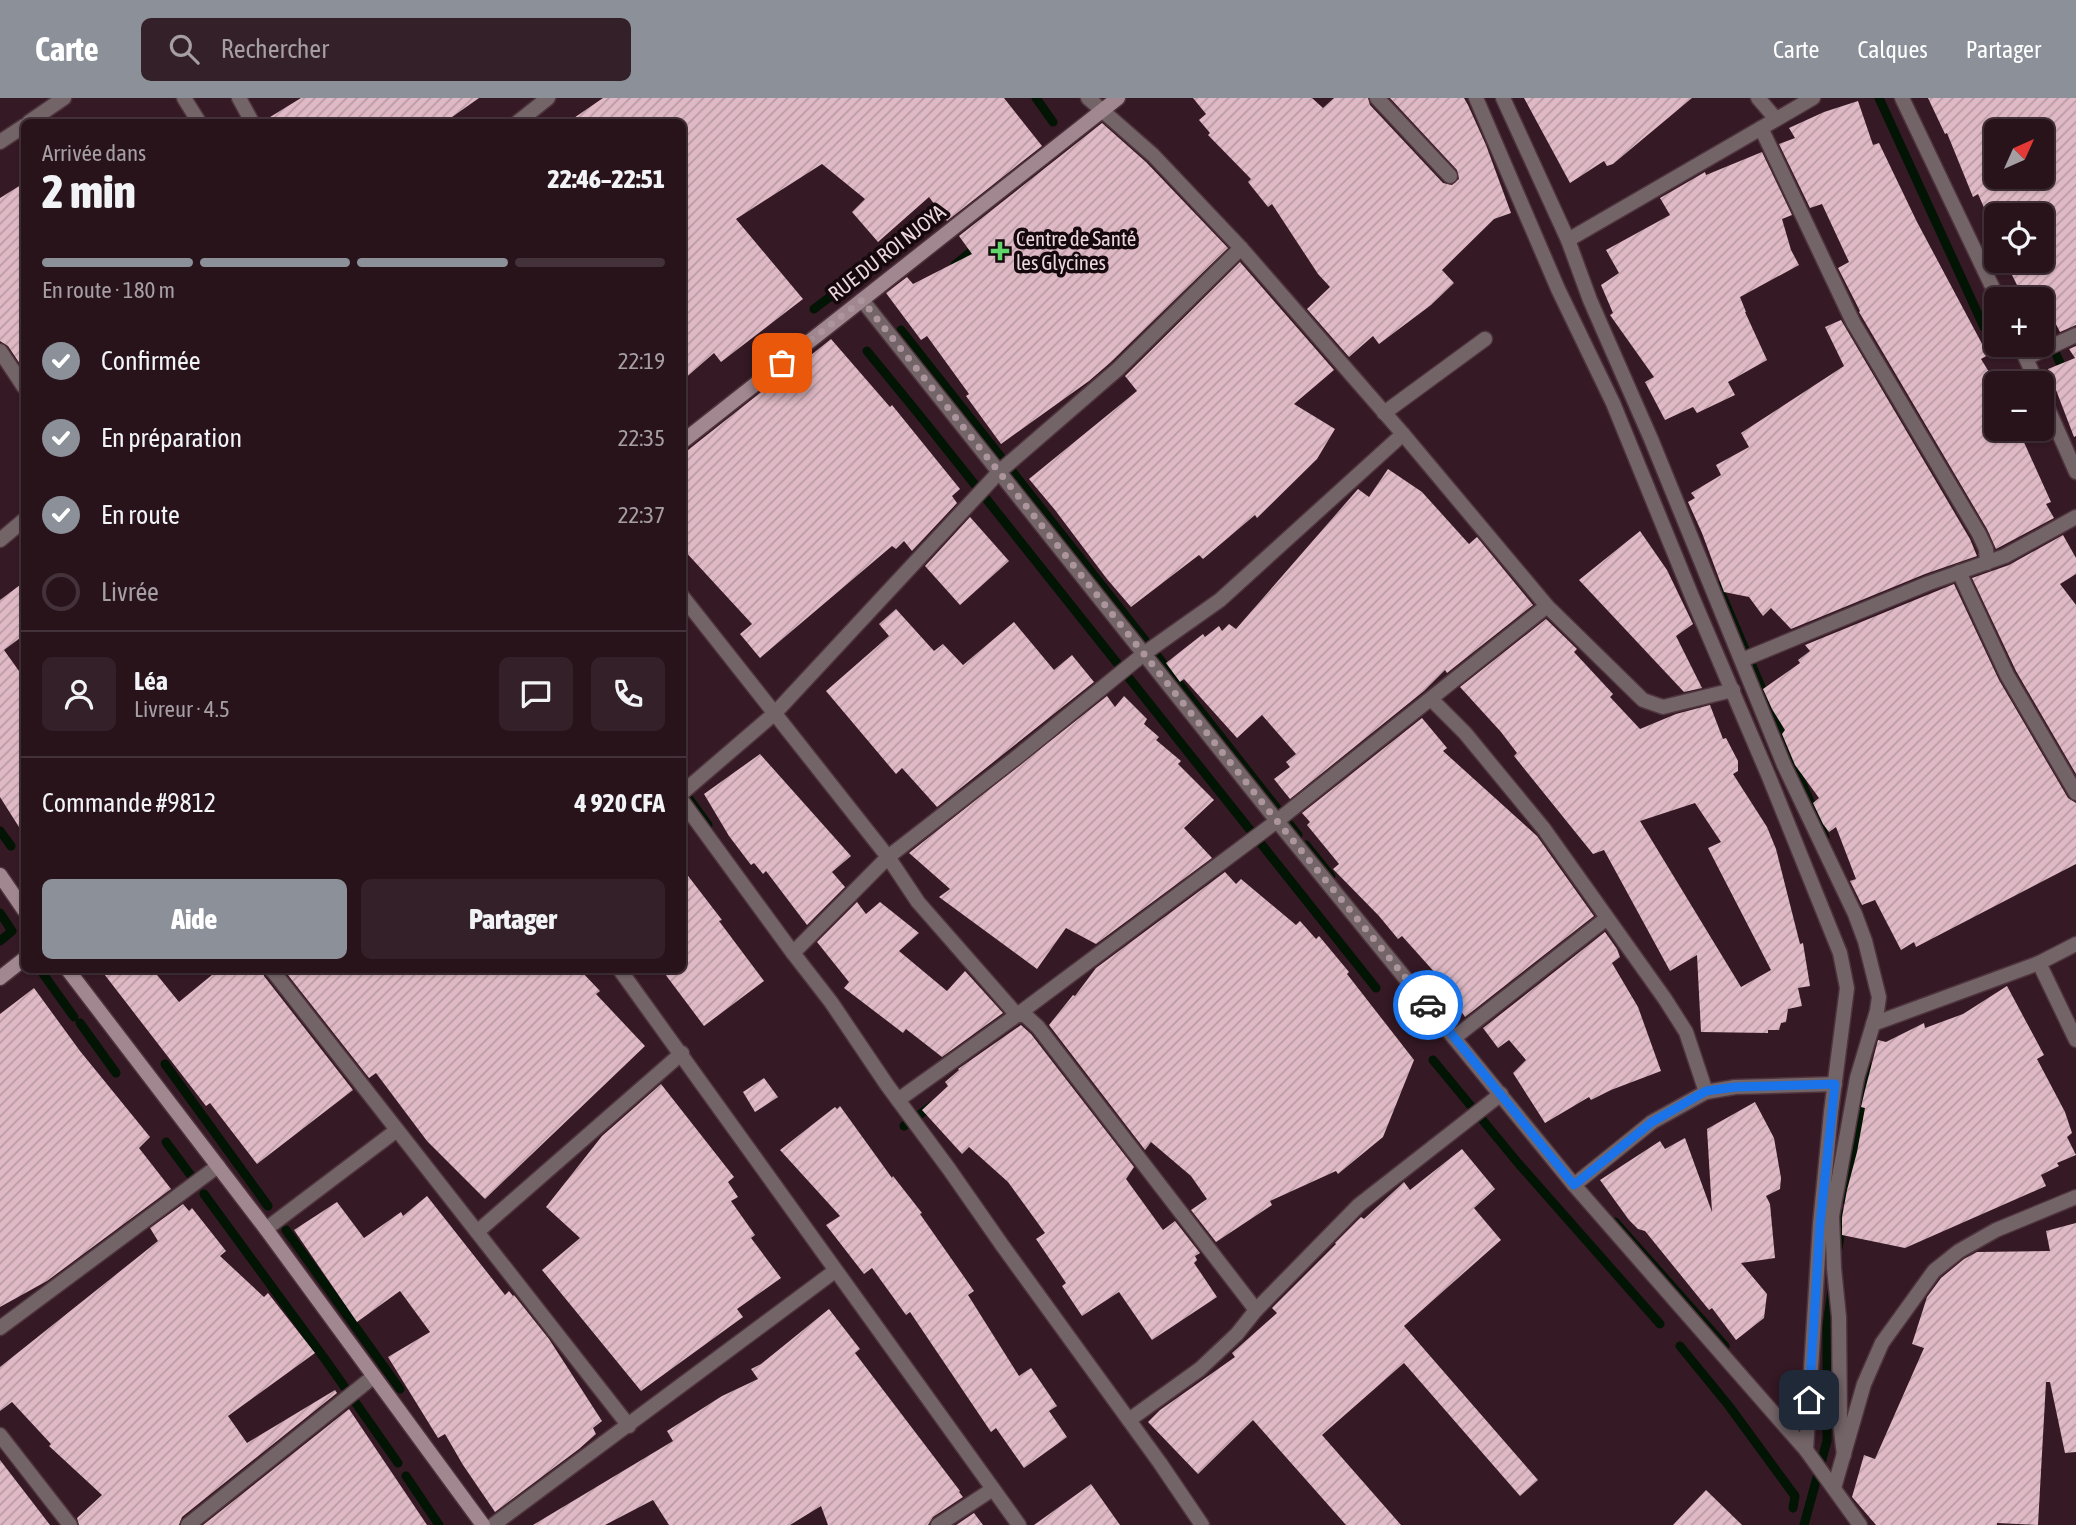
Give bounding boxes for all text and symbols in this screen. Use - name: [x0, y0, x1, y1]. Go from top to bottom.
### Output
- search box: [141, 18, 631, 81]
- text: Carte: [35, 30, 99, 68]
- icon: search: [165, 30, 203, 68]
- text: Rechercher: [221, 34, 329, 64]
- text: Carte: [1773, 36, 1819, 63]
- text: Calques: [1857, 36, 1928, 63]
- text: Partager: [1966, 36, 2041, 63]
- north arrow: [1984, 119, 2054, 189]
- map controls: [1984, 119, 2054, 441]
- text: Arrivée dans: [42, 140, 146, 166]
- text: 22:46–22:51: [548, 164, 665, 194]
- text: 2 min: [42, 165, 136, 218]
- street label: RUE DU ROI NJOYA: [823, 199, 950, 305]
- button: locate: [1984, 203, 2054, 273]
- place label: Centre de Santé les Glycines: [1016, 226, 1136, 274]
- marker: Centre de Santé les Glycines: [990, 241, 1010, 261]
- text: En route · 180 m: [42, 277, 175, 303]
- button: +: [1984, 287, 2054, 357]
- pin: [752, 333, 812, 393]
- icon: check: [42, 342, 80, 380]
- icon: bag: [763, 344, 801, 382]
- text: Confirmée: [101, 346, 201, 376]
- text: 22:19: [618, 348, 665, 374]
- button: −: [1984, 371, 2054, 441]
- icon: check: [42, 419, 80, 457]
- text: En préparation: [101, 423, 242, 453]
- text: 22:35: [618, 425, 665, 451]
- icon: check: [42, 496, 80, 534]
- text: En route: [101, 500, 180, 530]
- text: 22:37: [618, 502, 665, 528]
- text: Livrée: [101, 577, 159, 607]
- button: person: [42, 657, 116, 731]
- button: chat: [499, 657, 573, 731]
- button: phone: [591, 657, 665, 731]
- text: Léa: [134, 666, 168, 696]
- text: Livreur · 4.5: [134, 696, 230, 722]
- text: Commande #9812: [42, 788, 216, 818]
- text: 4 920 CFA: [575, 788, 665, 818]
- button: Aide: [42, 879, 347, 959]
- button: Partager: [361, 879, 665, 959]
- courier: [1393, 970, 1463, 1040]
- icon: car: [1409, 986, 1447, 1024]
- pin: [1779, 1370, 1839, 1430]
- icon: home: [1790, 1381, 1828, 1419]

